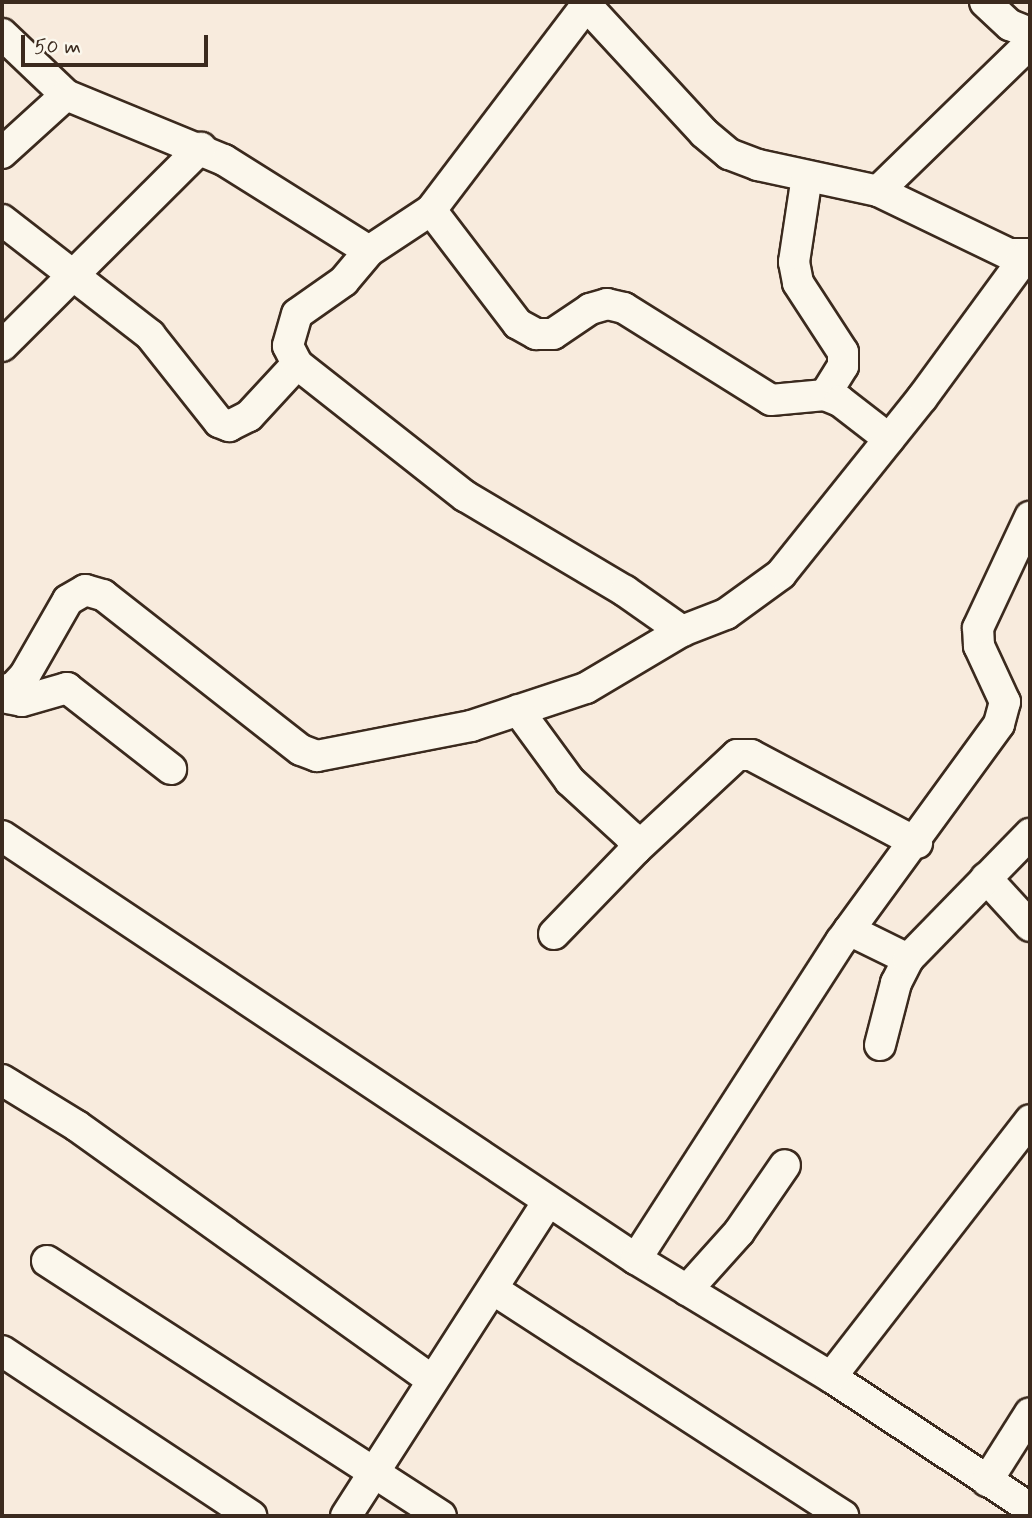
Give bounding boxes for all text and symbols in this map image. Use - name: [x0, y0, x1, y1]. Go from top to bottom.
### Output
- scale bar: [24, 21, 212, 65]
- text: 50 m: [34, 33, 81, 61]

